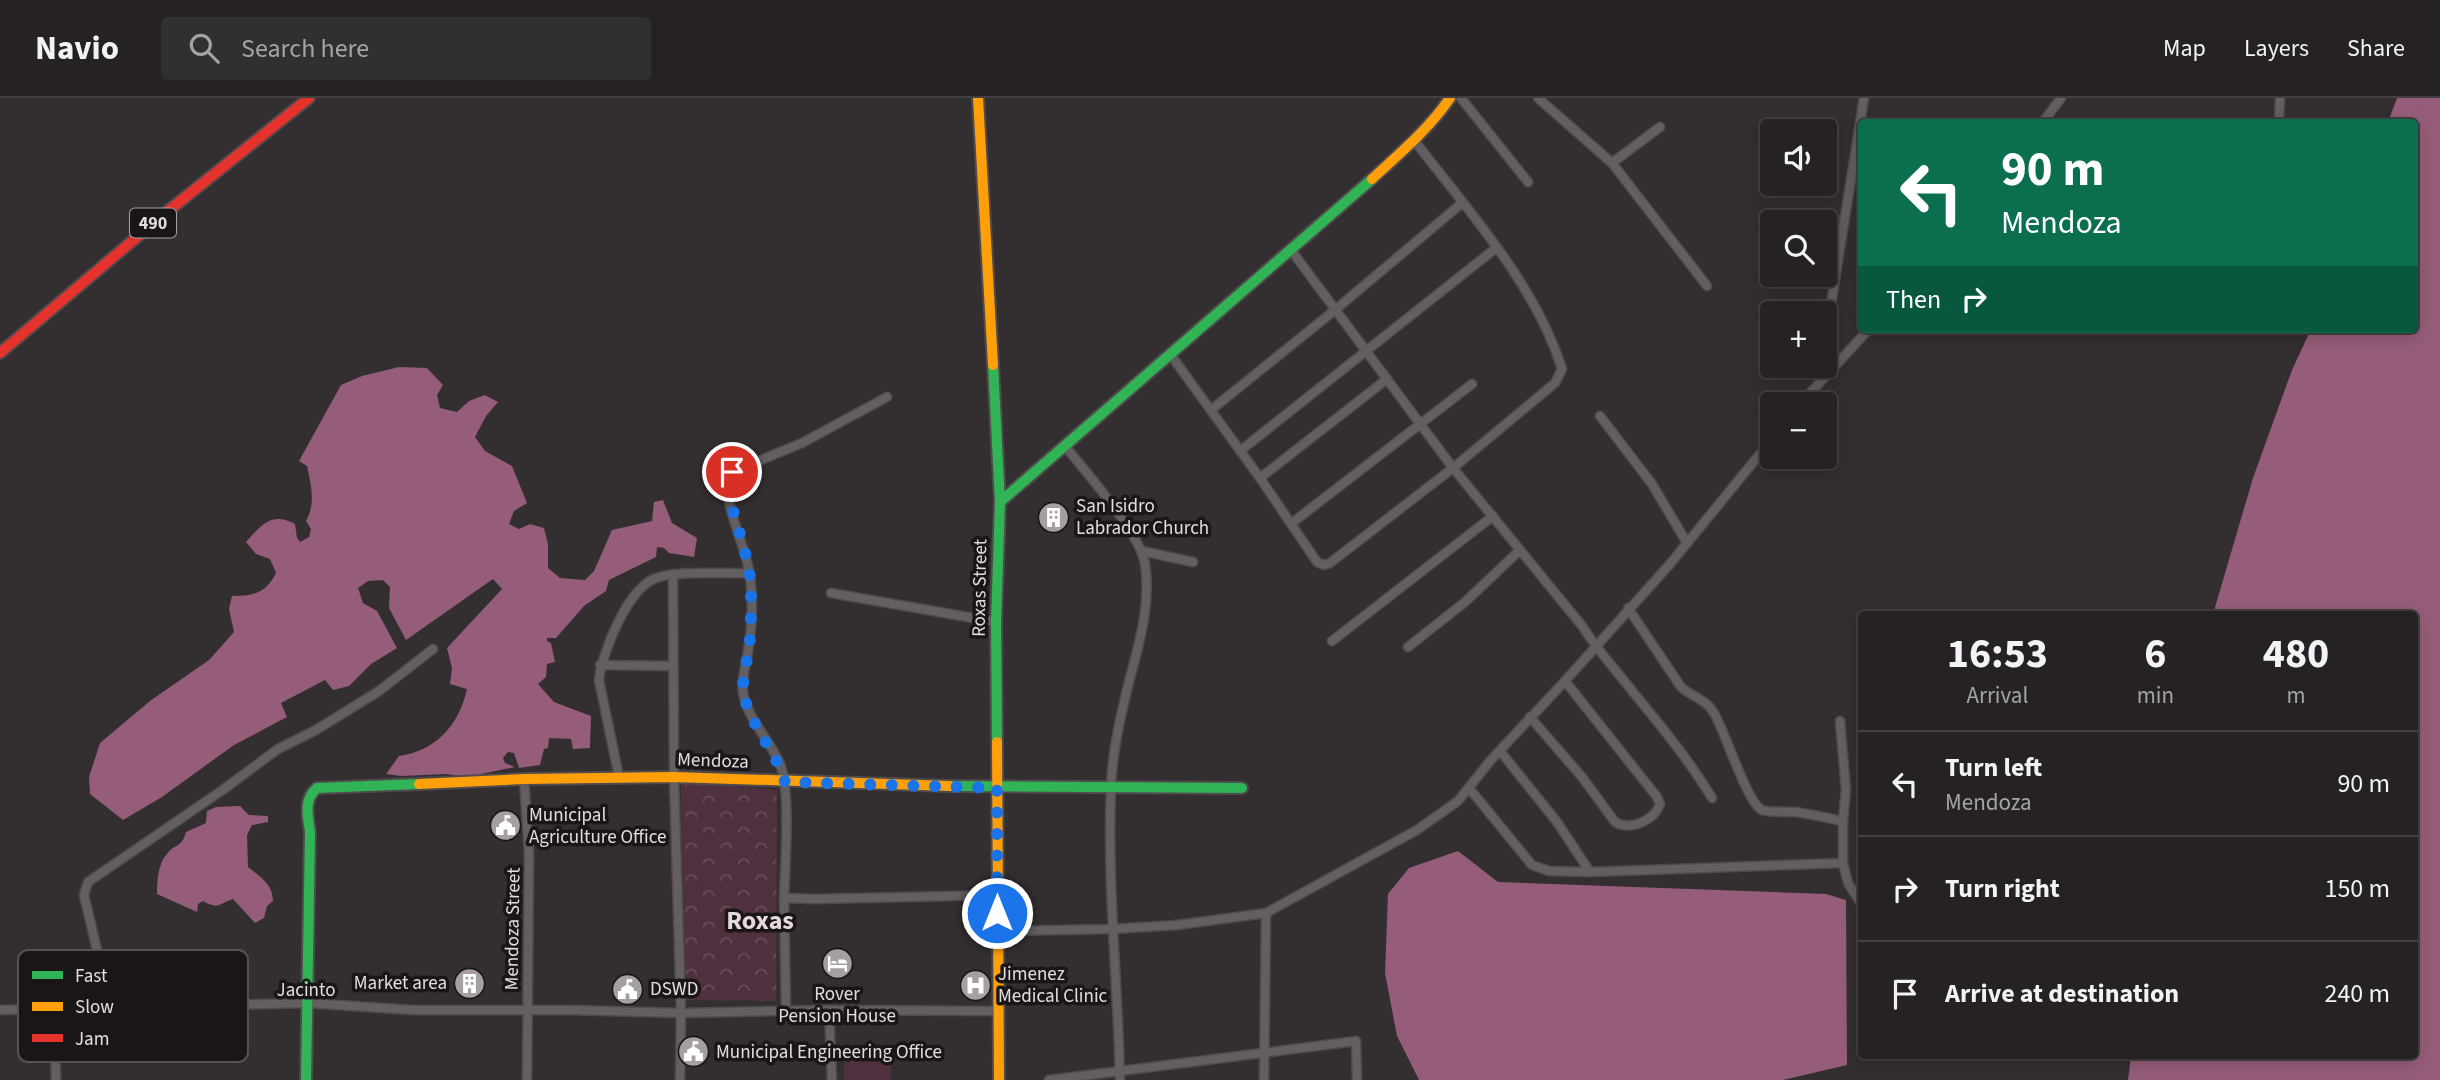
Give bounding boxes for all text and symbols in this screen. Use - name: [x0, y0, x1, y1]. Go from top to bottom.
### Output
- search box: [161, 17, 651, 80]
- text: Navio: [35, 25, 119, 72]
- icon: search: [185, 29, 223, 67]
- text: Search here: [241, 30, 369, 67]
- text: Map: [2163, 31, 2206, 66]
- text: Layers: [2244, 31, 2309, 66]
- text: Share: [2347, 31, 2405, 66]
- map controls: [1760, 119, 1837, 469]
- button: sound: [1760, 119, 1837, 196]
- text: 90 m: [2001, 135, 2105, 205]
- icon: left: [1886, 147, 1977, 238]
- text: Mendoza: [2001, 200, 2122, 246]
- road number: 490: [130, 208, 176, 238]
- button: search: [1760, 210, 1837, 287]
- icon: right: [1955, 280, 1993, 318]
- text: Then: [1886, 281, 1941, 318]
- button: +: [1760, 301, 1837, 378]
- button: −: [1760, 392, 1837, 469]
- pin: [702, 442, 762, 502]
- icon: arrive: [713, 453, 751, 491]
- place label: San Isidro Labrador Church: [1076, 493, 1209, 542]
- building icon: San Isidro Labrador Church: [1036, 500, 1070, 534]
- street label: Roxas Street: [966, 538, 994, 637]
- text: 16:53: [1947, 624, 2048, 684]
- text: 6: [2144, 624, 2166, 684]
- text: 480: [2263, 624, 2329, 684]
- text: Arrival: [1966, 679, 2028, 712]
- text: min: [2137, 679, 2174, 712]
- text: m: [2286, 679, 2306, 712]
- street label: Mendoza: [677, 746, 749, 776]
- text: Turn left: [1945, 749, 2042, 786]
- icon: left: [1886, 765, 1924, 803]
- text: 90 m: [2337, 765, 2390, 802]
- text: Mendoza: [1945, 786, 2032, 819]
- place label: Municipal Agriculture Office: [529, 802, 666, 851]
- public building icon: Municipal Agriculture Office: [489, 809, 523, 843]
- street label: Mendoza Street: [498, 867, 528, 991]
- icon: right: [1886, 870, 1924, 908]
- text: Turn right: [1945, 870, 2060, 907]
- text: 150 m: [2324, 870, 2390, 907]
- position arrow: [960, 876, 1034, 950]
- district label: Roxas: [726, 902, 794, 939]
- hotel icon: Rover Pension House: [820, 946, 854, 980]
- legend: [18, 950, 248, 1062]
- place label: Jimenez Medical Clinic: [998, 961, 1108, 1010]
- text: Fast: [75, 963, 108, 990]
- building icon: Market area: [453, 966, 487, 1000]
- hospital icon: Jimenez Medical Clinic: [958, 968, 992, 1002]
- place label: Market area: [354, 970, 447, 997]
- public building icon: DSWD: [610, 972, 644, 1006]
- icon: arrive: [1886, 975, 1924, 1013]
- text: Arrive at destination: [1945, 975, 2179, 1012]
- text: 240 m: [2324, 975, 2390, 1012]
- place label: DSWD: [650, 976, 698, 1003]
- street label: Jacinto: [277, 977, 335, 1004]
- place label: Rover Pension House: [778, 981, 896, 1030]
- text: Slow: [75, 994, 114, 1021]
- text: Jam: [75, 1026, 109, 1053]
- public building icon: Municipal Engineering Office: [676, 1035, 710, 1069]
- place label: Municipal Engineering Office: [716, 1039, 942, 1066]

